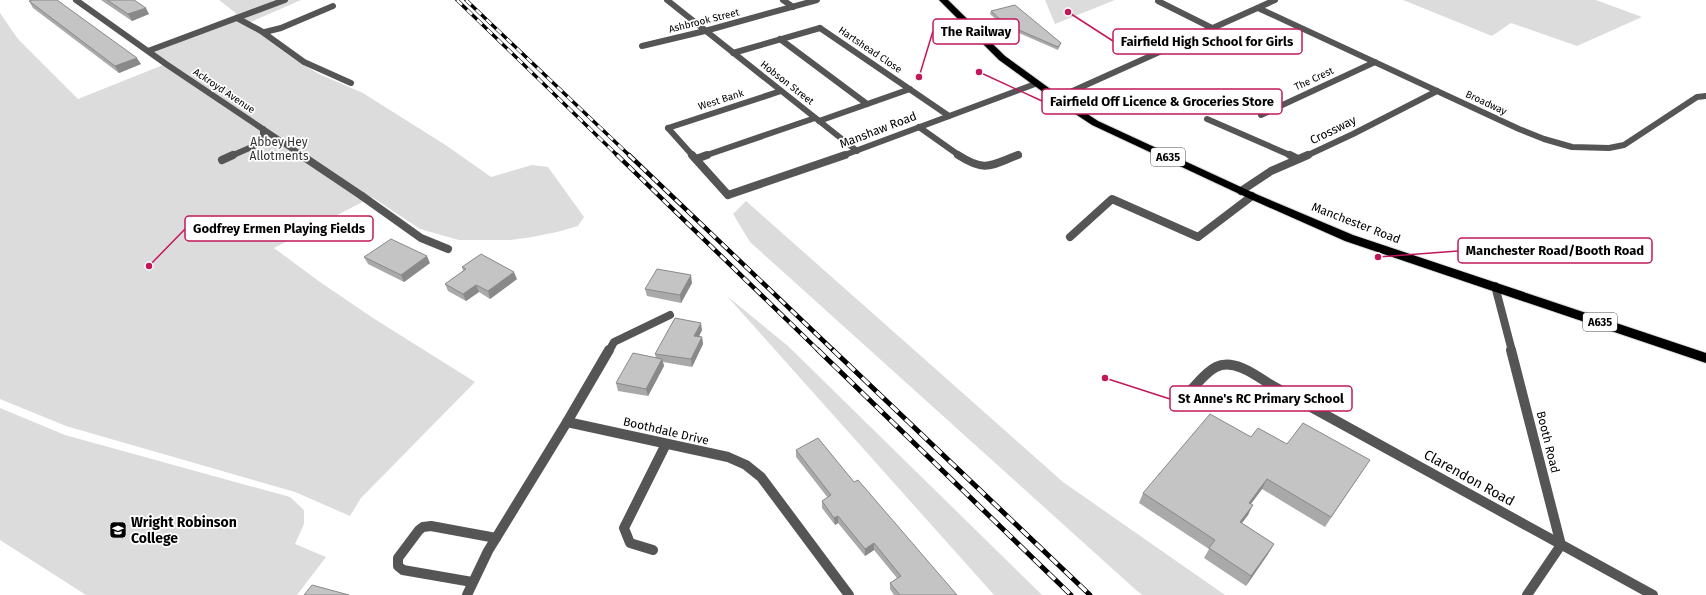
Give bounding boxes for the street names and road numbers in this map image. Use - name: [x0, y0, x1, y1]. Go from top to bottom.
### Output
- street label: Ashbrook Street: [667, 6, 741, 36]
- street label: Hartshead Close: [836, 24, 904, 76]
- street label: Hobson Street: [758, 58, 817, 108]
- street label: The Crest: [1292, 65, 1336, 93]
- street label: Ackroyd Avenue: [191, 66, 257, 116]
- street label: West Bank: [697, 87, 746, 113]
- street label: Broadway: [1463, 88, 1509, 118]
- street label: Manshaw Road: [837, 109, 919, 151]
- street label: Crossway: [1308, 113, 1358, 147]
- road number: A635: [1151, 148, 1185, 166]
- street label: Manchester Road: [1310, 200, 1402, 246]
- road number: A635: [1583, 313, 1617, 331]
- street label: Booth Road: [1534, 409, 1562, 475]
- street label: Boothdale Drive: [622, 414, 710, 448]
- street label: Clarendon Road: [1421, 446, 1517, 510]

